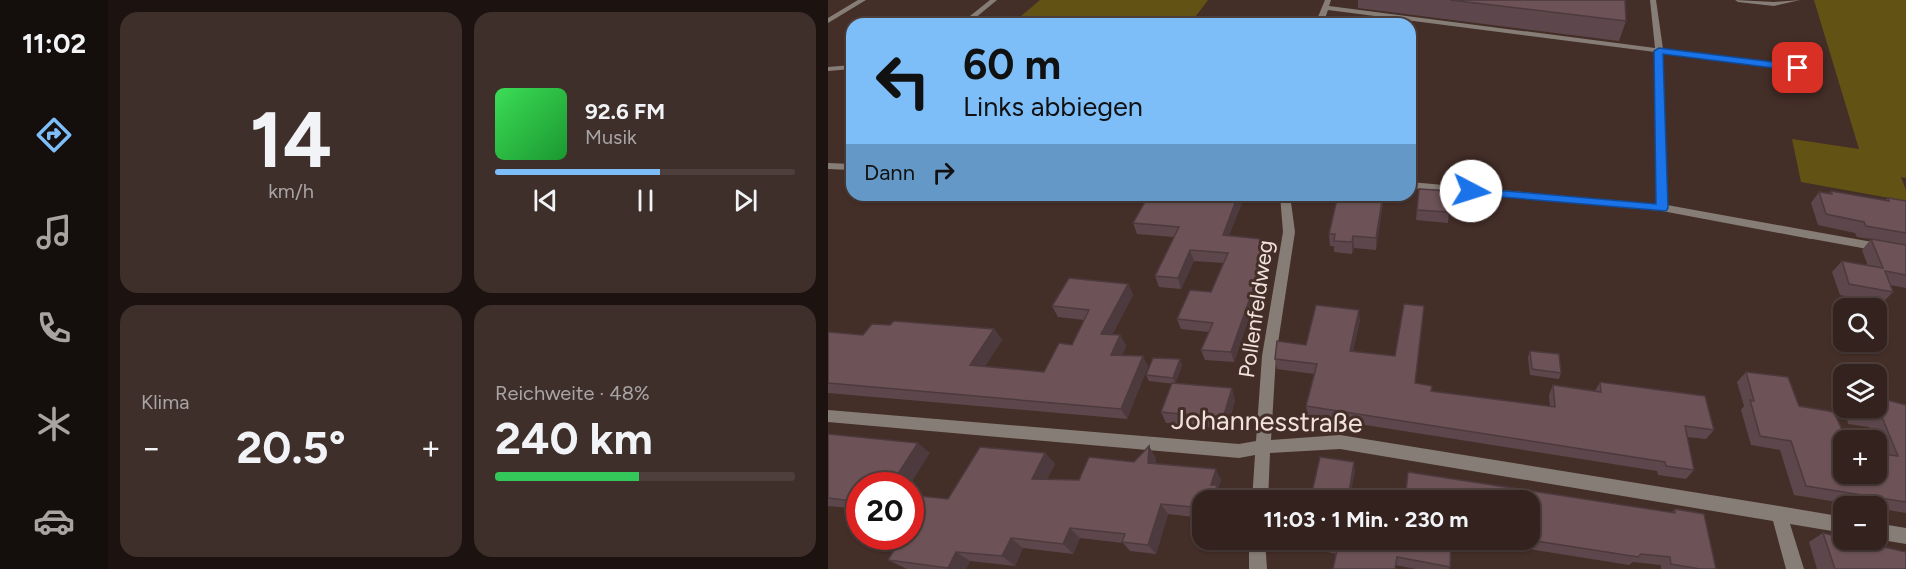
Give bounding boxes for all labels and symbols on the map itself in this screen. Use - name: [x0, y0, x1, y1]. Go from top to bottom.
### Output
- pin: [1772, 42, 1823, 93]
- position arrow: [1439, 159, 1503, 223]
- street label: Pollenfeldweg: [1233, 238, 1279, 380]
- street label: Johannesstraße: [1171, 403, 1363, 439]
- speed limit sign: 20: [846, 472, 924, 550]

